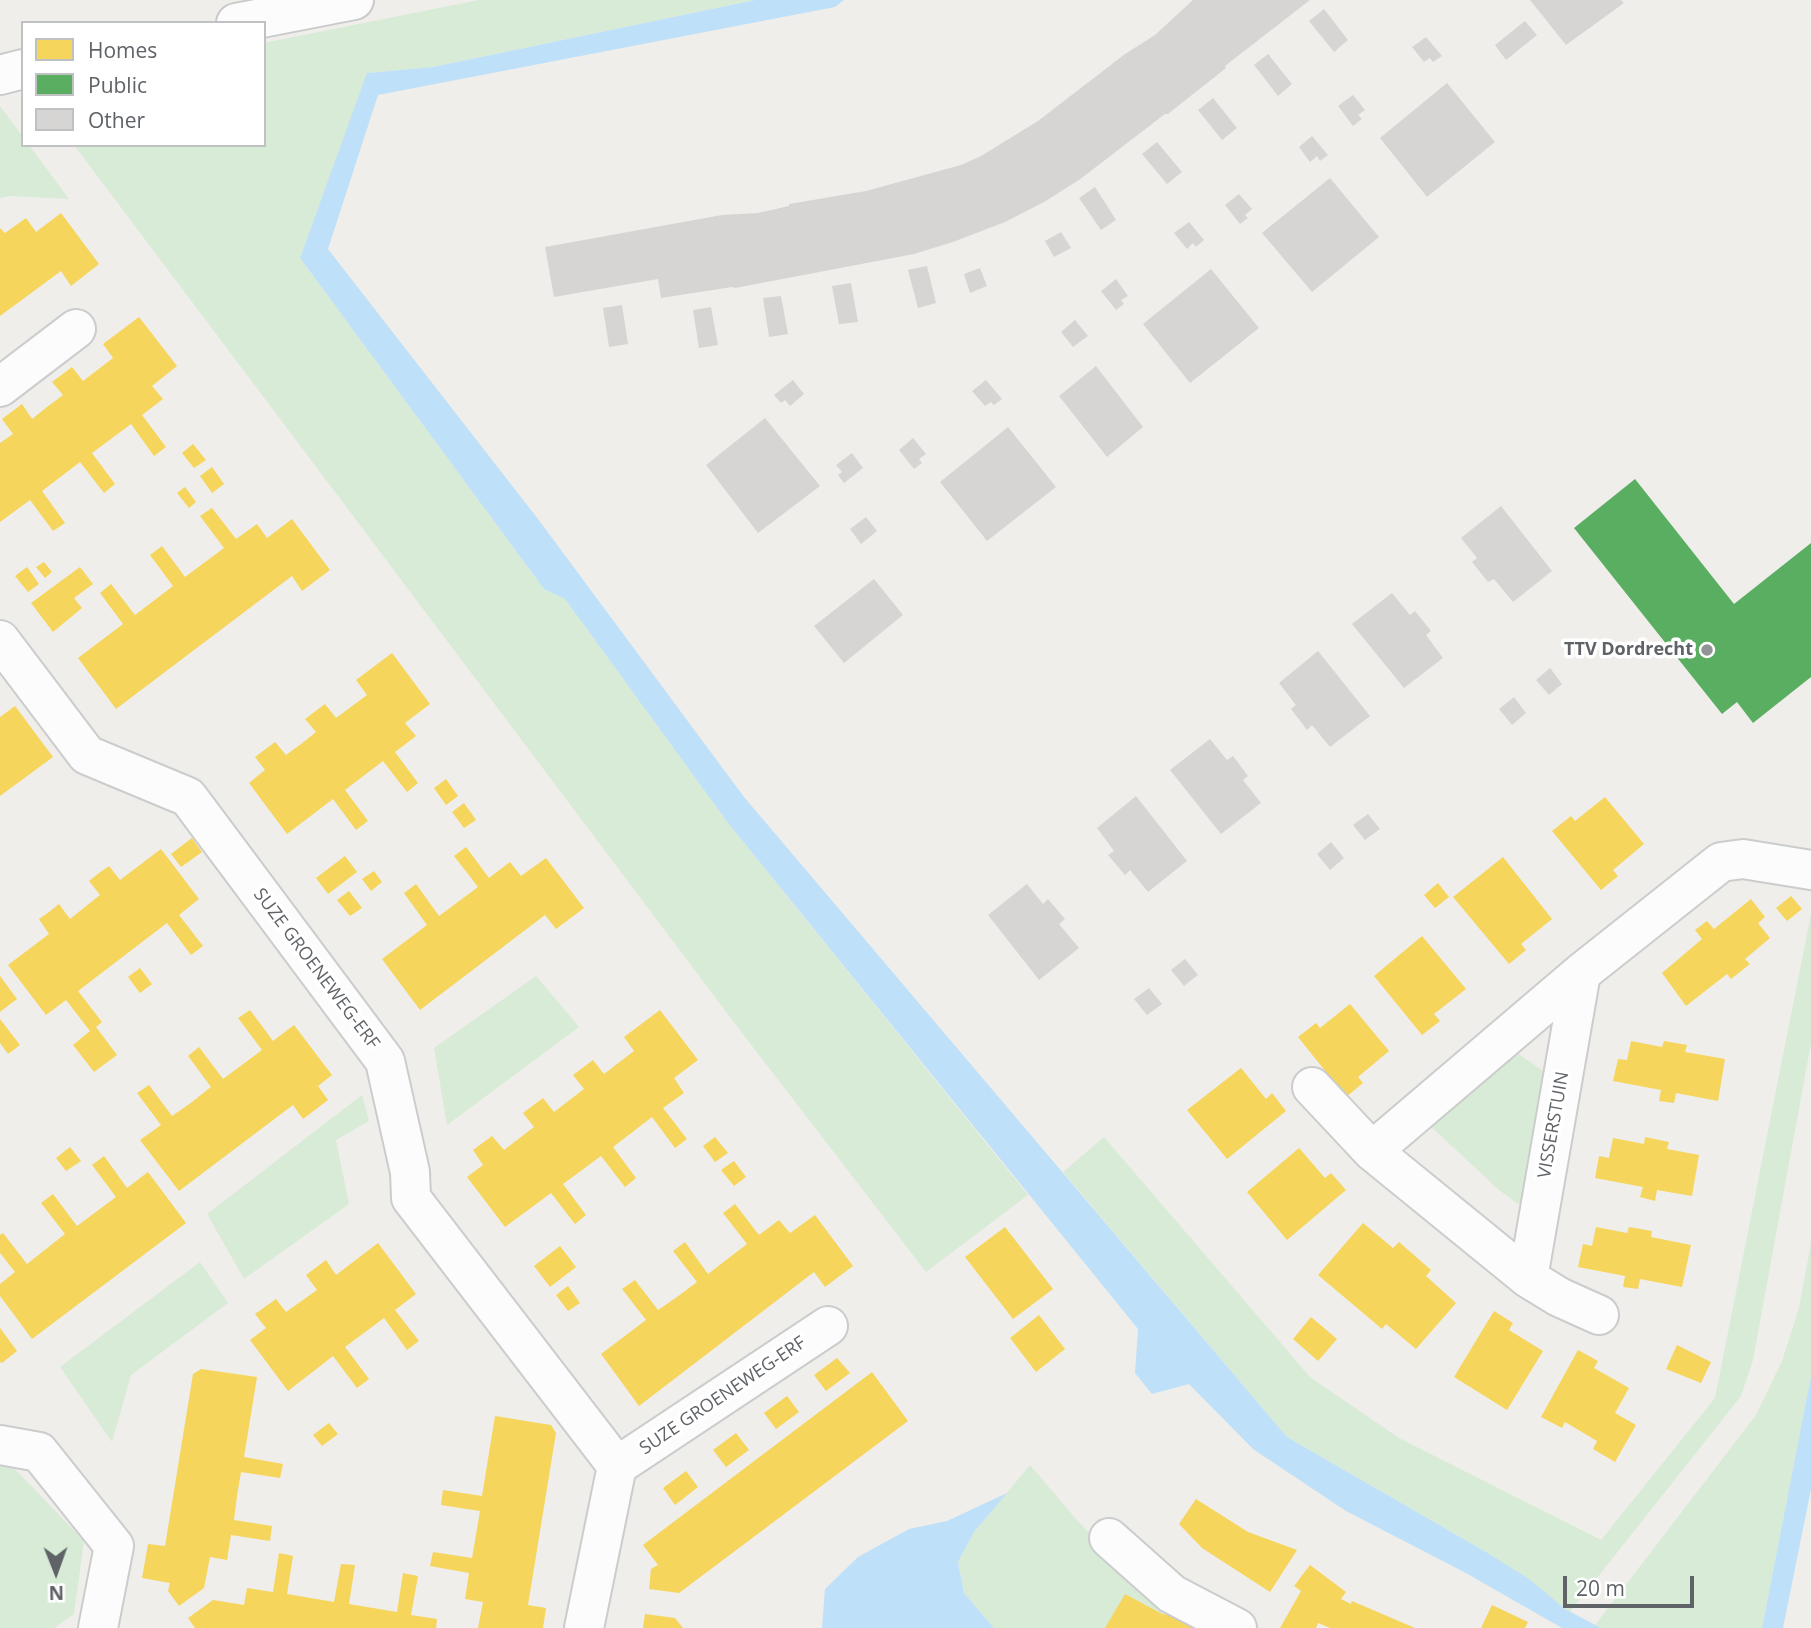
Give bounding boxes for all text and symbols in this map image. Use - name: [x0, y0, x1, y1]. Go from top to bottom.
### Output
- legend: [21, 21, 266, 147]
- text: Homes: [88, 36, 157, 64]
- text: Public: [88, 71, 147, 99]
- text: Other: [88, 106, 145, 134]
- place label: TTV Dordrecht: [1564, 639, 1693, 661]
- marker: TTV Dordrecht: [1699, 642, 1715, 658]
- street label: SUZE GROENEWEG-ERF: [249, 884, 383, 1054]
- street label: VISSERSTUIN: [1534, 1070, 1574, 1180]
- street label: SUZE GROENEWEG-ERF: [636, 1332, 810, 1460]
- north arrow: [21, 1537, 91, 1607]
- scale bar: [1566, 1562, 1697, 1606]
- text: 20 m: [1576, 1574, 1625, 1602]
- text: N: [48, 1580, 64, 1606]

